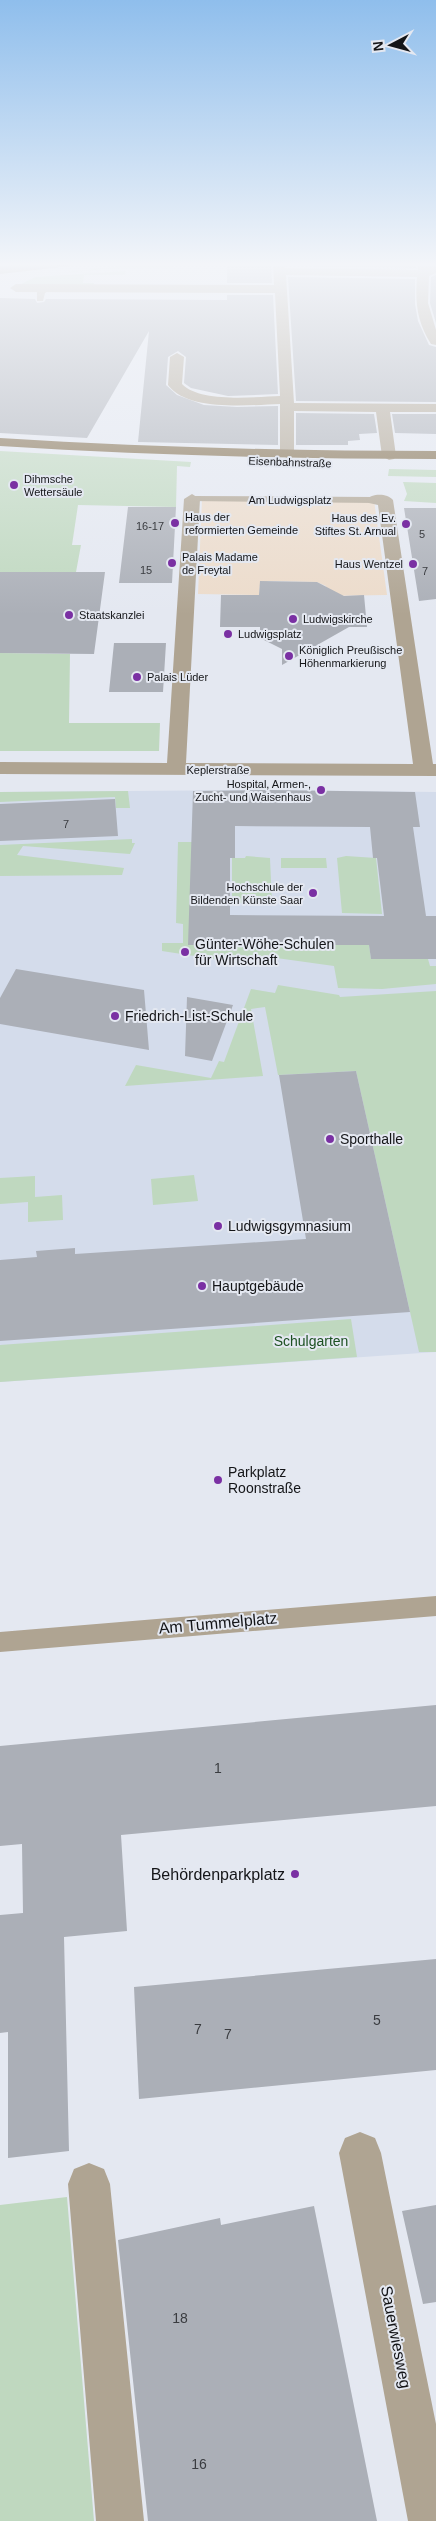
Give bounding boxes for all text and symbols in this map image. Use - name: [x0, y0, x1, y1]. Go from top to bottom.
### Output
- north arrow: [366, 20, 416, 70]
- text: N: [370, 40, 387, 52]
- street label: Eisenbahnstraße: [248, 455, 332, 469]
- place label: Dihmsche Wettersäule: [24, 473, 83, 498]
- marker: Dihmsche Wettersäule: [8, 479, 20, 491]
- street label: Am Ludwigsplatz: [248, 494, 332, 506]
- place label: Haus der reformierten Gemeinde: [185, 511, 298, 536]
- place label: Haus des Ev. Stiftes St. Arnual: [315, 512, 396, 537]
- marker: Haus der reformierten Gemeinde: [169, 517, 181, 529]
- marker: Haus des Ev. Stiftes St. Arnual: [400, 518, 412, 530]
- house number: 16-17: [136, 520, 164, 532]
- house number: 5: [419, 528, 425, 540]
- place label: Palais Madame de Freytal: [182, 551, 258, 576]
- marker: Palais Madame de Freytal: [166, 557, 178, 569]
- place label: Haus Wentzel: [335, 558, 403, 570]
- marker: Haus Wentzel: [407, 558, 419, 570]
- house number: 15: [140, 564, 152, 576]
- house number: 7: [422, 565, 428, 577]
- marker: Staatskanzlei: [63, 609, 75, 621]
- place label: Staatskanzlei: [79, 609, 144, 621]
- marker: Ludwigskirche: [287, 613, 299, 625]
- place label: Ludwigskirche: [303, 613, 373, 625]
- marker: Ludwigsplatz: [222, 628, 234, 640]
- place label: Ludwigsplatz: [238, 628, 302, 640]
- place label: Königlich Preußische Höhenmarkierung: [299, 644, 402, 669]
- marker: Königlich Preußische Höhenmarkierung: [283, 650, 295, 662]
- marker: Palais Lüder: [131, 671, 143, 683]
- place label: Palais Lüder: [147, 671, 208, 683]
- street label: Keplerstraße: [187, 764, 249, 776]
- place label: Hospital, Armen-, Zucht- und Waisenhaus: [195, 778, 311, 803]
- marker: Hospital, Armen-, Zucht- und Waisenhaus: [315, 784, 327, 796]
- house number: 7: [63, 818, 69, 830]
- place label: Hochschule der Bildenden Künste Saar: [190, 881, 303, 906]
- marker: Hochschule der Bildenden Künste Saar: [307, 887, 319, 899]
- place label: Günter-Wöhe-Schulen für Wirtschaft: [195, 936, 334, 968]
- marker: Günter-Wöhe-Schulen für Wirtschaft: [179, 946, 191, 958]
- place label: Friedrich-List-Schule: [125, 1008, 254, 1024]
- marker: Friedrich-List-Schule: [109, 1010, 121, 1022]
- place label: Sporthalle: [340, 1131, 403, 1147]
- marker: Sporthalle: [324, 1133, 336, 1145]
- place label: Ludwigsgymnasium: [228, 1218, 351, 1234]
- marker: Ludwigsgymnasium: [212, 1220, 224, 1232]
- place label: Hauptgebäude: [212, 1278, 304, 1294]
- marker: Hauptgebäude: [196, 1280, 208, 1292]
- park label: Schulgarten: [274, 1333, 348, 1349]
- place label: Parkplatz Roonstraße: [228, 1464, 301, 1496]
- marker: Parkplatz Roonstraße: [212, 1474, 224, 1486]
- street label: Am Tummelplatz: [158, 1609, 278, 1637]
- house number: 1: [214, 1760, 222, 1776]
- place label: Behördenparkplatz: [151, 1866, 285, 1883]
- marker: Behördenparkplatz: [289, 1868, 301, 1880]
- house number: 5: [373, 2012, 381, 2028]
- house number: 7: [194, 2021, 202, 2037]
- house number: 7: [224, 2026, 232, 2042]
- street label: Sauerwiesweg: [378, 2284, 414, 2390]
- house number: 18: [172, 2310, 188, 2326]
- house number: 16: [191, 2456, 207, 2472]

